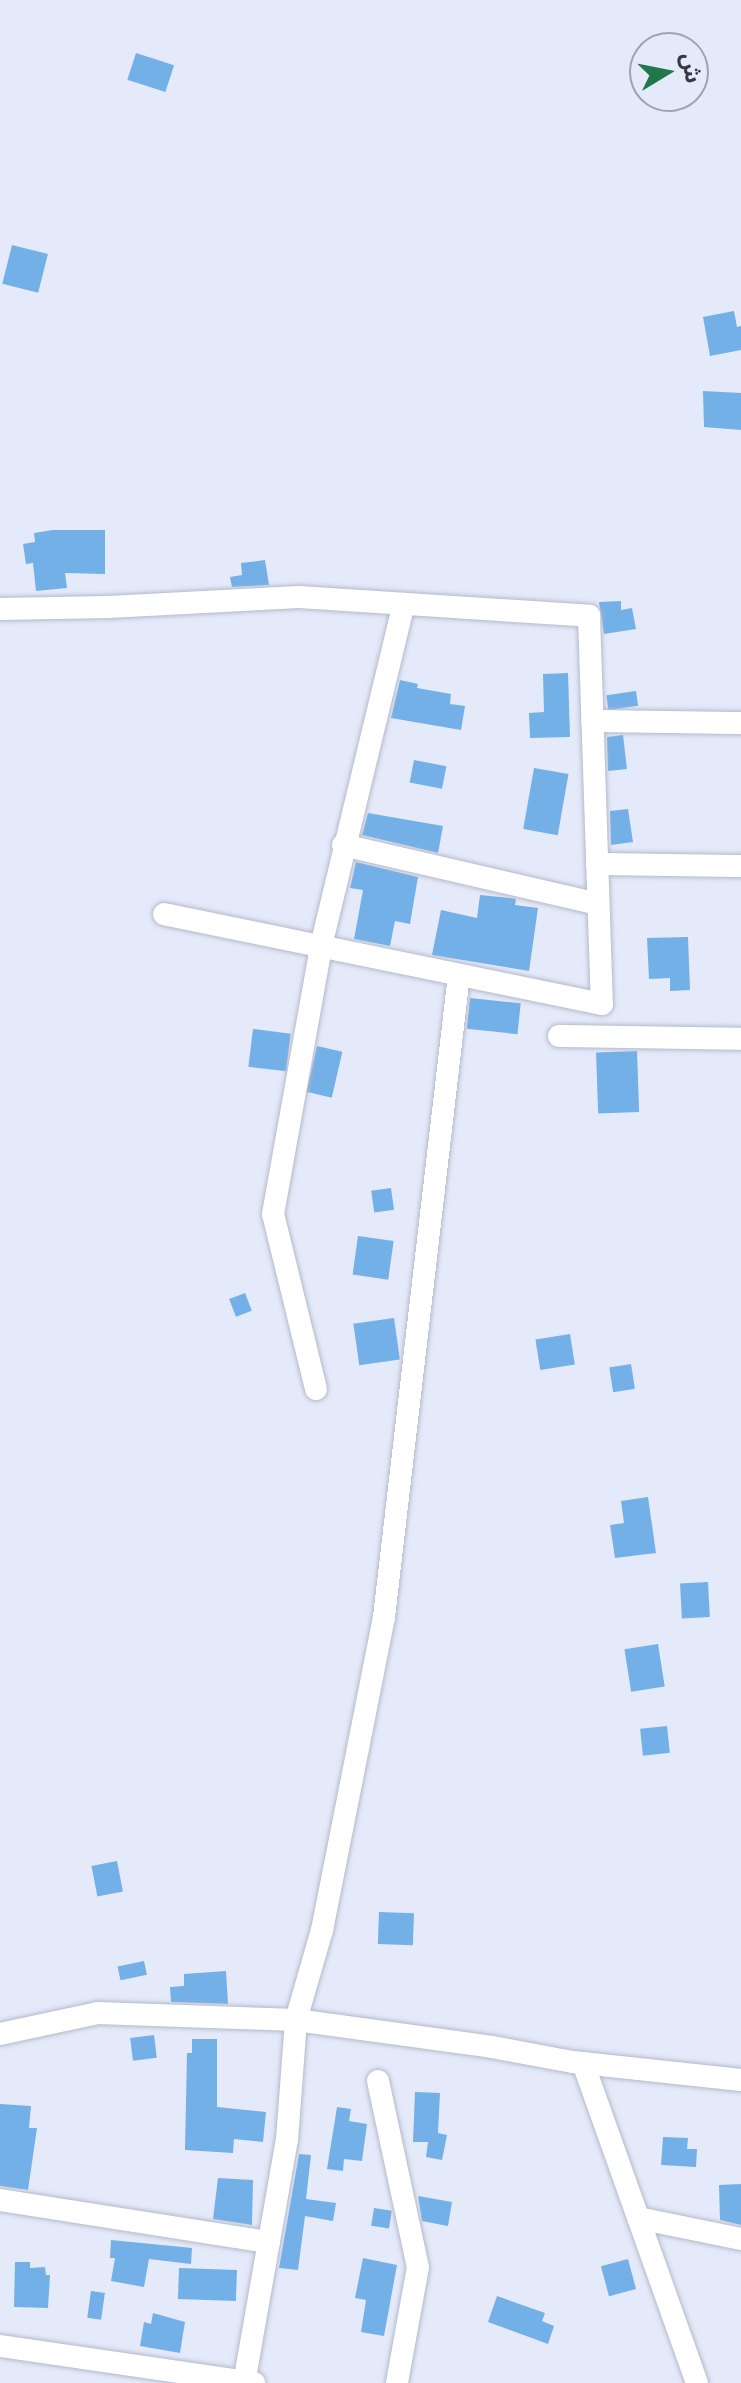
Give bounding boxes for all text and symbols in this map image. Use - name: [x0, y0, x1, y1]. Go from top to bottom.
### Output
- north arrow: [629, 32, 709, 112]
- text: ش: [676, 51, 706, 85]

